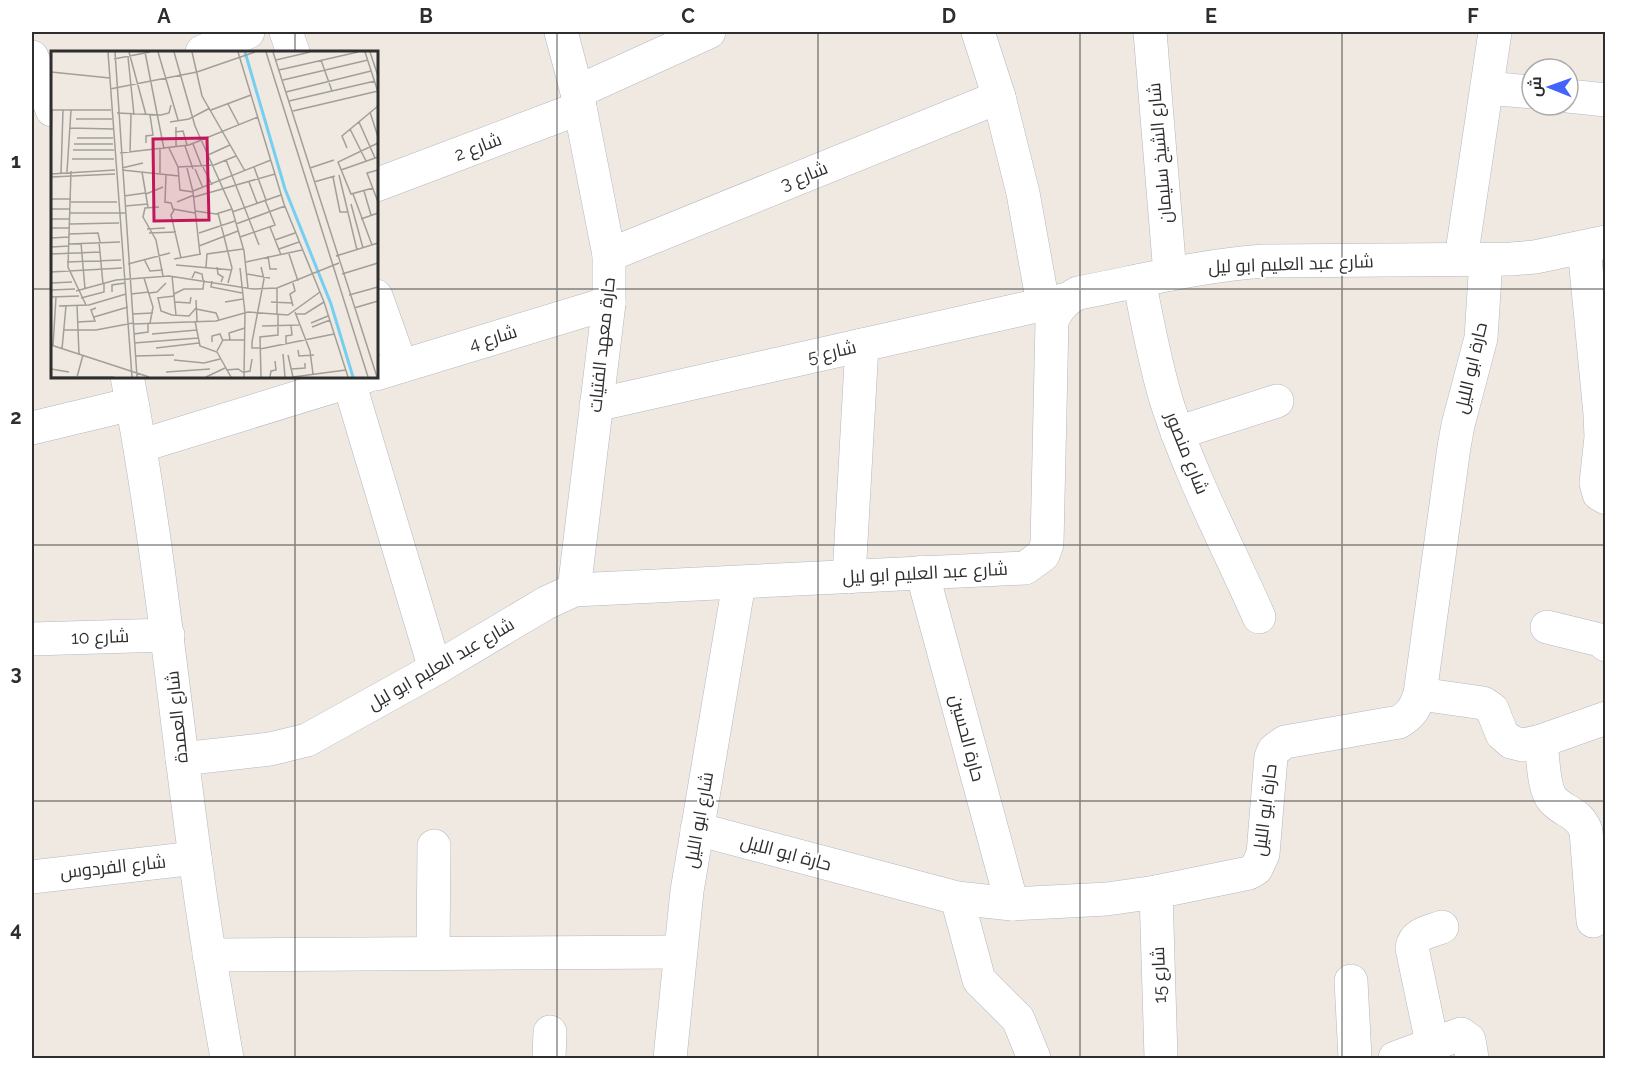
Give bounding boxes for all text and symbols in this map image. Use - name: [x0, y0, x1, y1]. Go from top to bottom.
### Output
- text: A: [157, 4, 171, 28]
- text: B: [419, 4, 433, 28]
- text: C: [681, 4, 695, 28]
- text: D: [942, 4, 956, 28]
- text: E: [1205, 4, 1217, 28]
- text: F: [1467, 4, 1479, 28]
- inset map: [51, 51, 378, 378]
- north arrow: [1520, 57, 1580, 117]
- text: ش: [1526, 76, 1545, 97]
- street label: شارع الشيخ سليمان: [1143, 82, 1178, 224]
- street label: شارع 2: [451, 128, 505, 167]
- text: 1: [11, 149, 21, 173]
- street label: شارع 3: [777, 157, 831, 196]
- street label: شارع عبد العليم ابو ليل: [1208, 250, 1374, 279]
- street label: حارة معهد الفتيات: [584, 276, 620, 414]
- street label: شارع 4: [466, 320, 520, 357]
- street label: حارة ابو الليل: [1450, 320, 1492, 416]
- street label: شارع 5: [806, 336, 859, 369]
- text: 2: [10, 405, 22, 429]
- street label: شارع منصور: [1159, 408, 1213, 498]
- street label: شارع عبد العليم ابو ليل: [842, 558, 1008, 589]
- street label: شارع عبد العليم ابو ليل: [364, 613, 519, 716]
- street label: شارع 10: [71, 625, 130, 650]
- text: 3: [10, 661, 22, 685]
- street label: شارع العمدة: [161, 670, 194, 764]
- street label: حارة الحسين: [945, 692, 989, 784]
- street label: حارة ابو الليل: [1248, 763, 1282, 857]
- street label: شارع ابو الليل: [680, 770, 719, 870]
- street label: حارة ابو الليل: [738, 830, 834, 876]
- street label: شارع الفردوس: [59, 850, 167, 884]
- text: 4: [10, 917, 22, 941]
- street label: شارع 15: [1147, 946, 1172, 1004]

